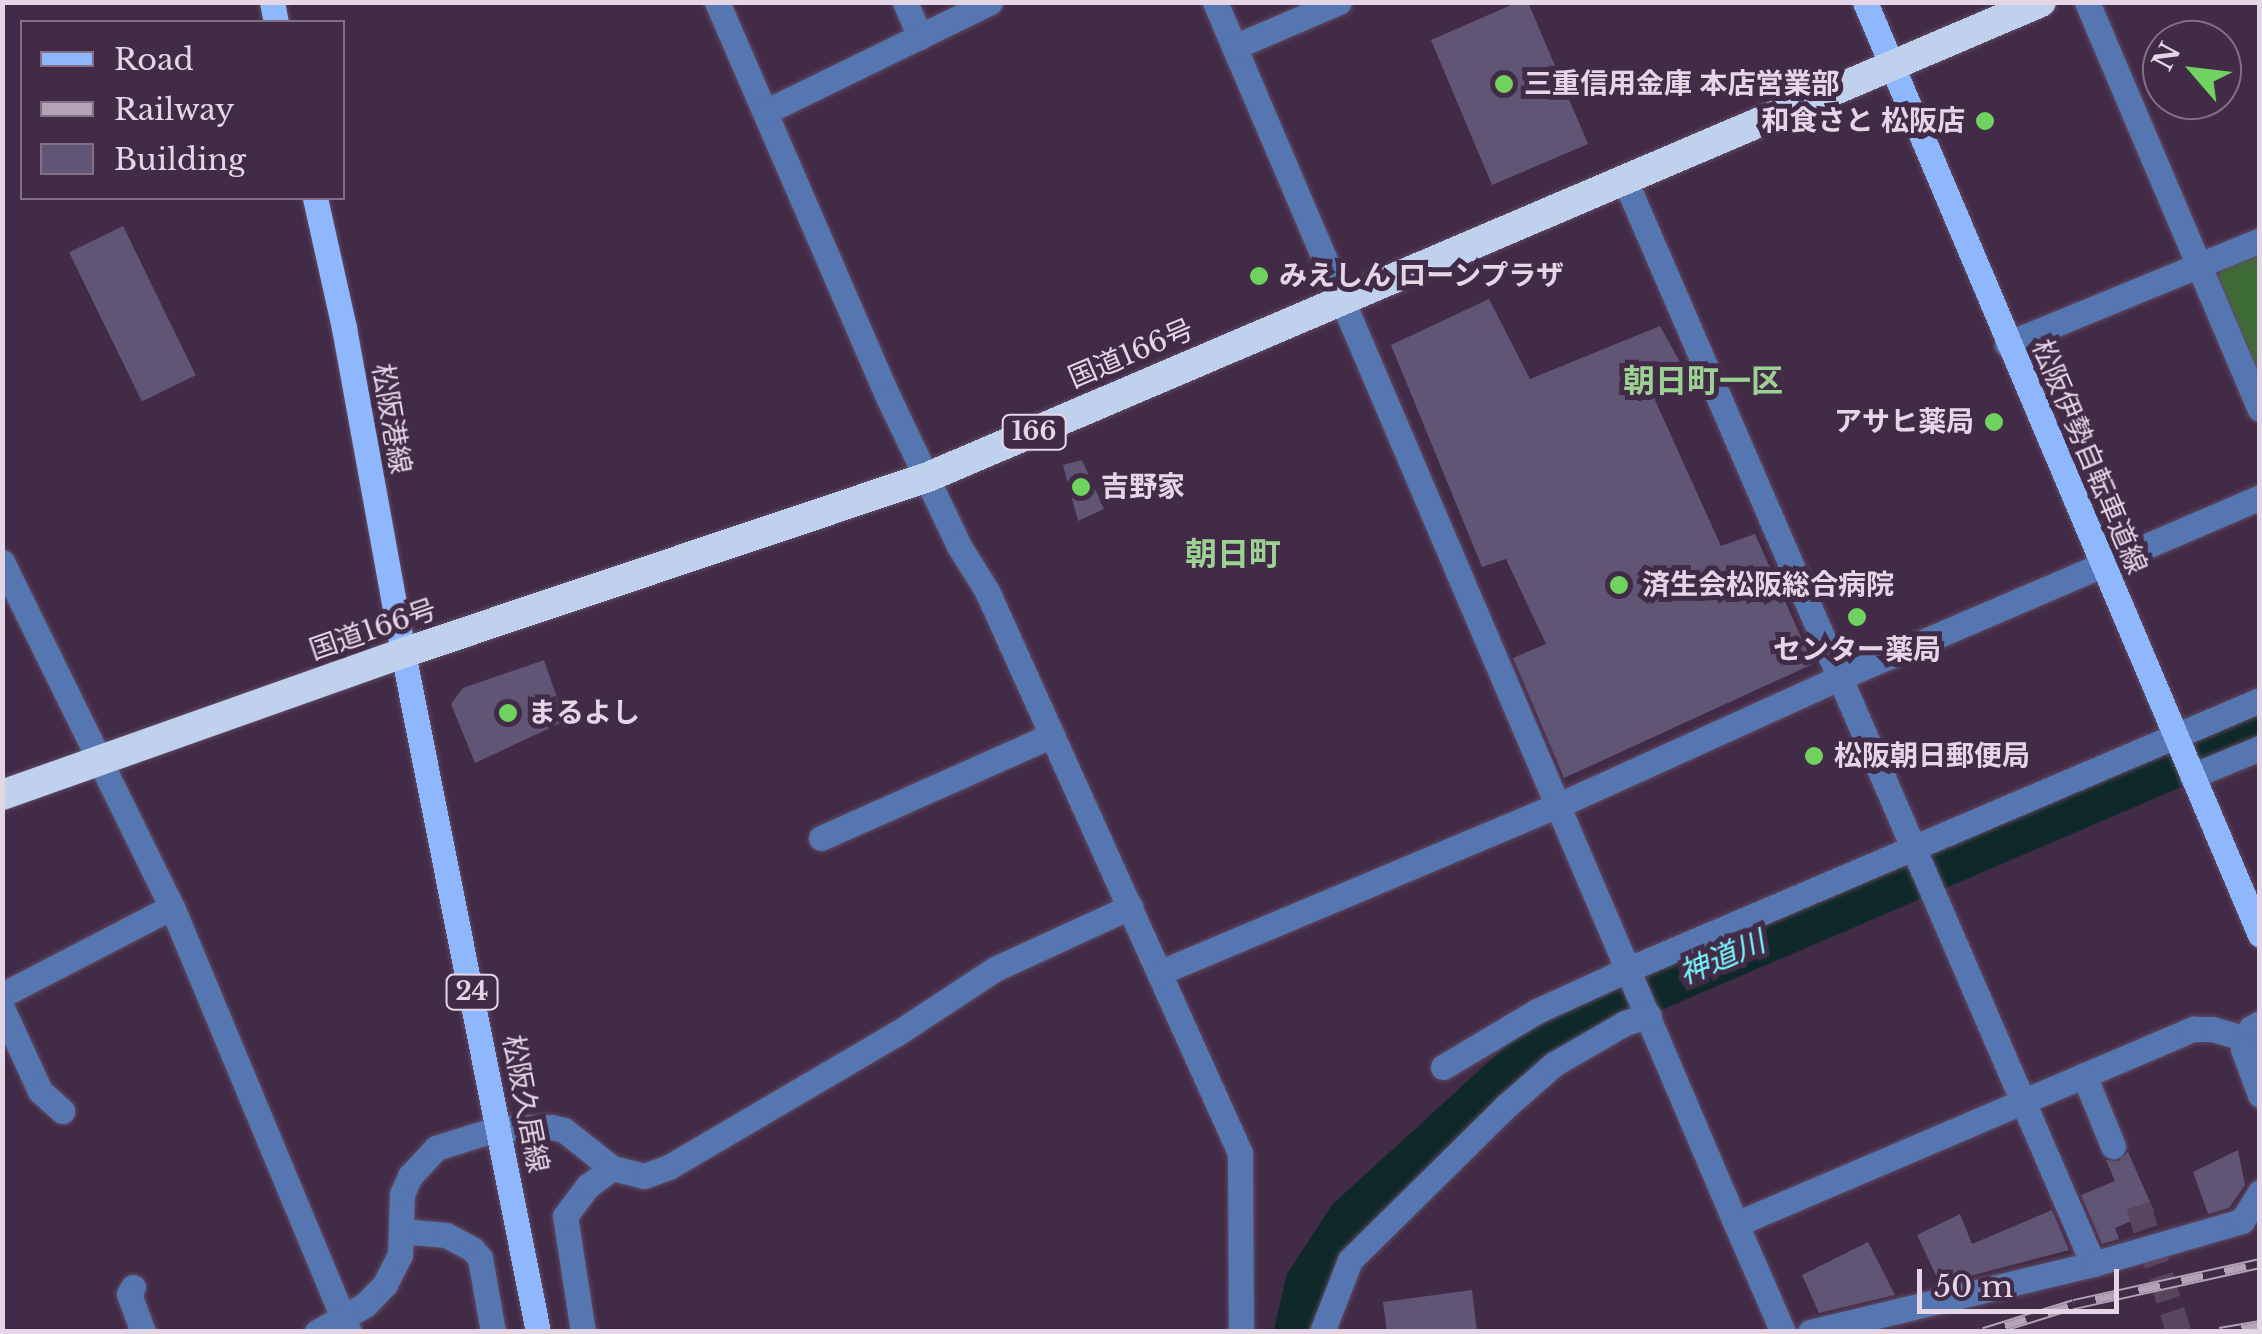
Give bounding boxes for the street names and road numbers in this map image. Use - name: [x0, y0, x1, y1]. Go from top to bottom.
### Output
- street label: 国道166号: [1063, 313, 1199, 395]
- street label: 松阪伊勢自転車道線: [2024, 334, 2154, 580]
- street label: 松阪港線: [365, 361, 417, 477]
- road number: 166: [1002, 412, 1066, 452]
- street label: 国道166号: [305, 593, 441, 667]
- road number: 24: [444, 972, 500, 1012]
- street label: 松阪久居線: [495, 1032, 555, 1176]

